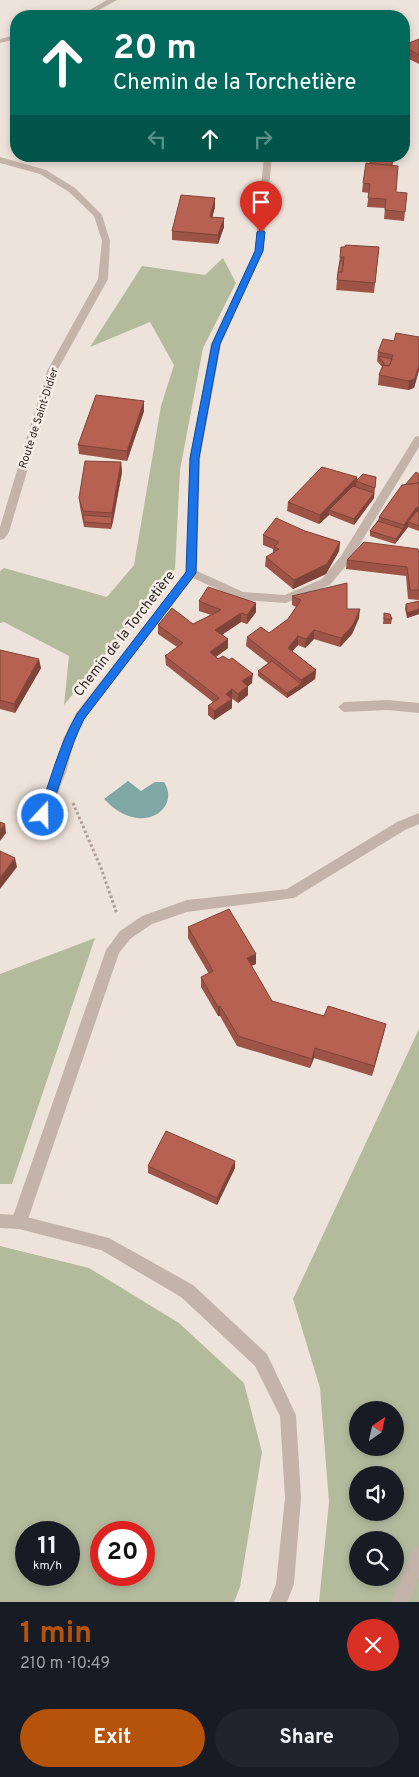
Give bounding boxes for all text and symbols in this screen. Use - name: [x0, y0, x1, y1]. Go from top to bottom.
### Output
- text: 20 m: [113, 27, 197, 71]
- icon: ahead: [30, 30, 95, 95]
- text: Chemin de la Torchetière: [113, 70, 356, 97]
- icon: left: [143, 125, 171, 153]
- icon: ahead: [196, 125, 224, 153]
- icon: right: [249, 125, 277, 153]
- pin: [240, 181, 282, 232]
- icon: arrive: [247, 188, 275, 216]
- street label: Route de Saint-Didier: [16, 365, 62, 470]
- street label: Chemin de la Torchetière: [71, 568, 179, 700]
- position arrow: [16, 788, 68, 840]
- north arrow: [349, 1401, 404, 1456]
- map controls: [349, 1401, 404, 1586]
- button: sound: [349, 1466, 404, 1521]
- speed limit sign: 20: [90, 1521, 155, 1586]
- text: 11: [37, 1531, 58, 1563]
- button: search: [349, 1531, 404, 1586]
- text: km/h: [33, 1558, 62, 1574]
- text: 1 min: [20, 1616, 92, 1653]
- button: close: [347, 1619, 399, 1671]
- text: 210 m · 10:49: [20, 1654, 110, 1674]
- button: Exit: [20, 1709, 205, 1767]
- button: Share: [215, 1709, 399, 1767]

